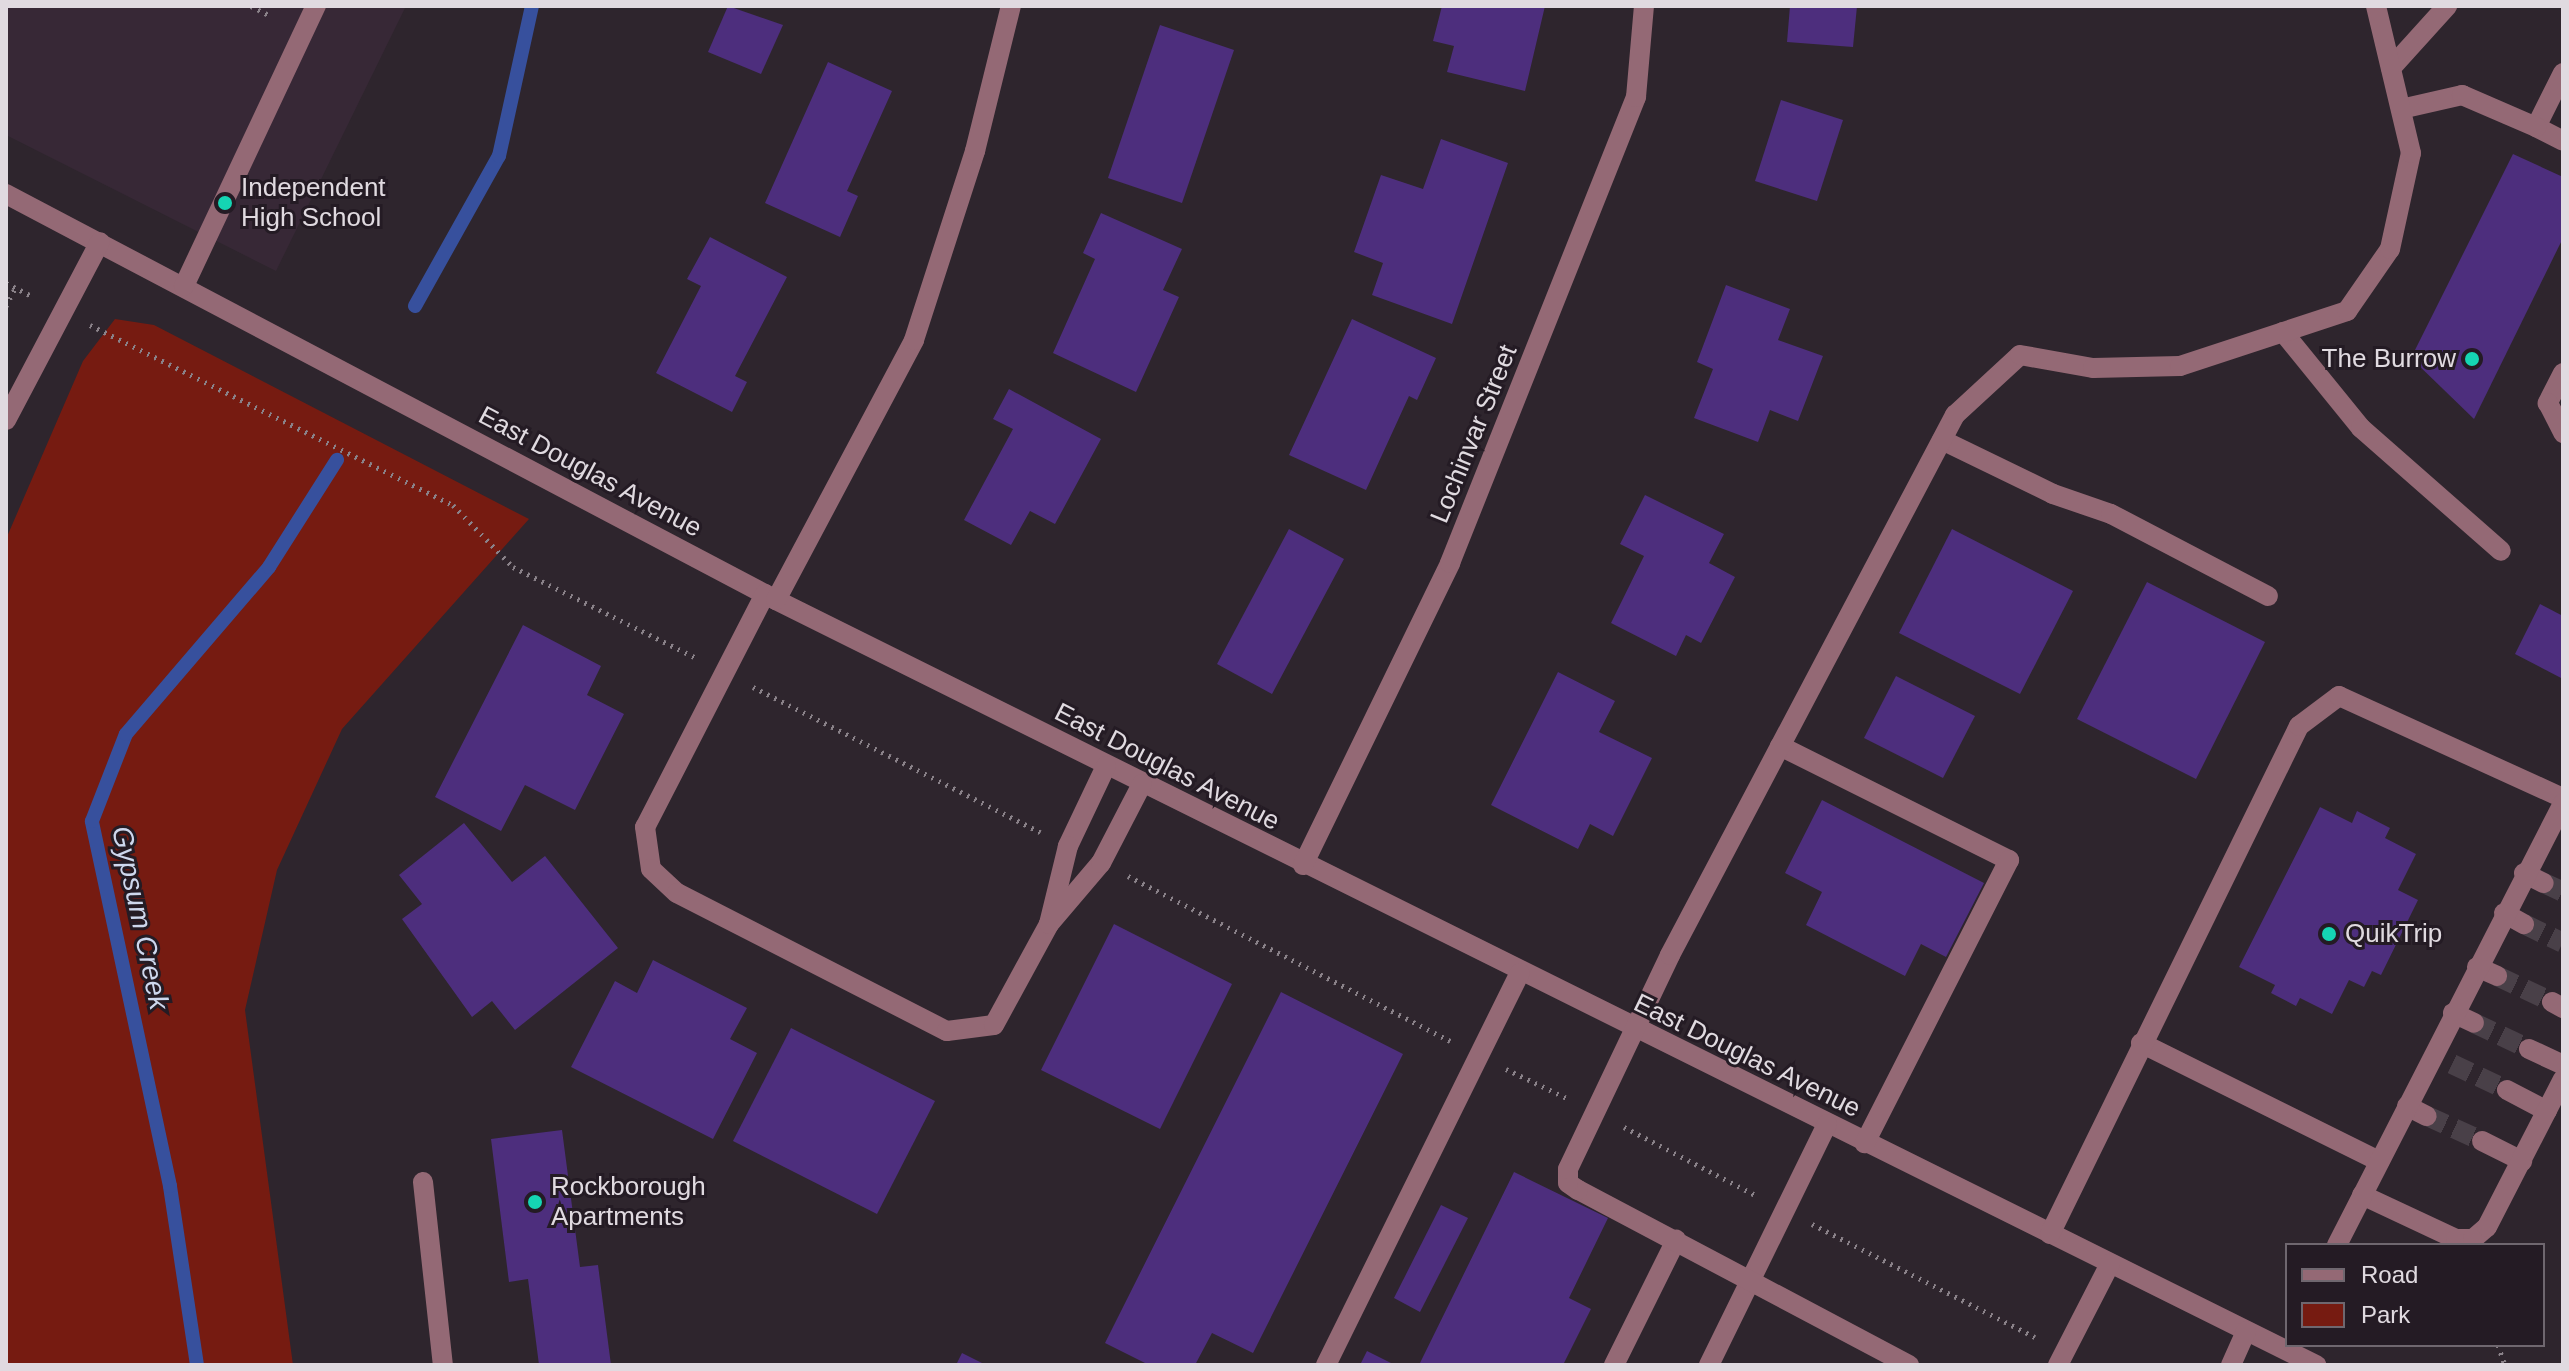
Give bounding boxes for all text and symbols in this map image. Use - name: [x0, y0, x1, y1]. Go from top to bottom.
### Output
- place label: Independent High School: [241, 172, 386, 234]
- marker: Independent High School: [216, 194, 234, 212]
- street label: Lochinvar Street: [1424, 340, 1524, 528]
- place label: The Burrow: [2322, 343, 2456, 375]
- marker: The Burrow: [2463, 350, 2481, 368]
- street label: East Douglas Avenue: [472, 400, 708, 544]
- street label: East Douglas Avenue: [1049, 696, 1285, 838]
- water label: Gypsum Creek: [104, 823, 176, 1013]
- place label: QuikTrip: [2345, 918, 2442, 950]
- marker: QuikTrip: [2320, 925, 2338, 943]
- street label: East Douglas Avenue: [1628, 987, 1866, 1125]
- place label: Rockborough Apartments: [551, 1171, 706, 1232]
- marker: Rockborough Apartments: [526, 1193, 544, 1211]
- legend: [2285, 1243, 2545, 1347]
- text: Road: [2361, 1261, 2418, 1288]
- text: Park: [2361, 1301, 2410, 1328]

